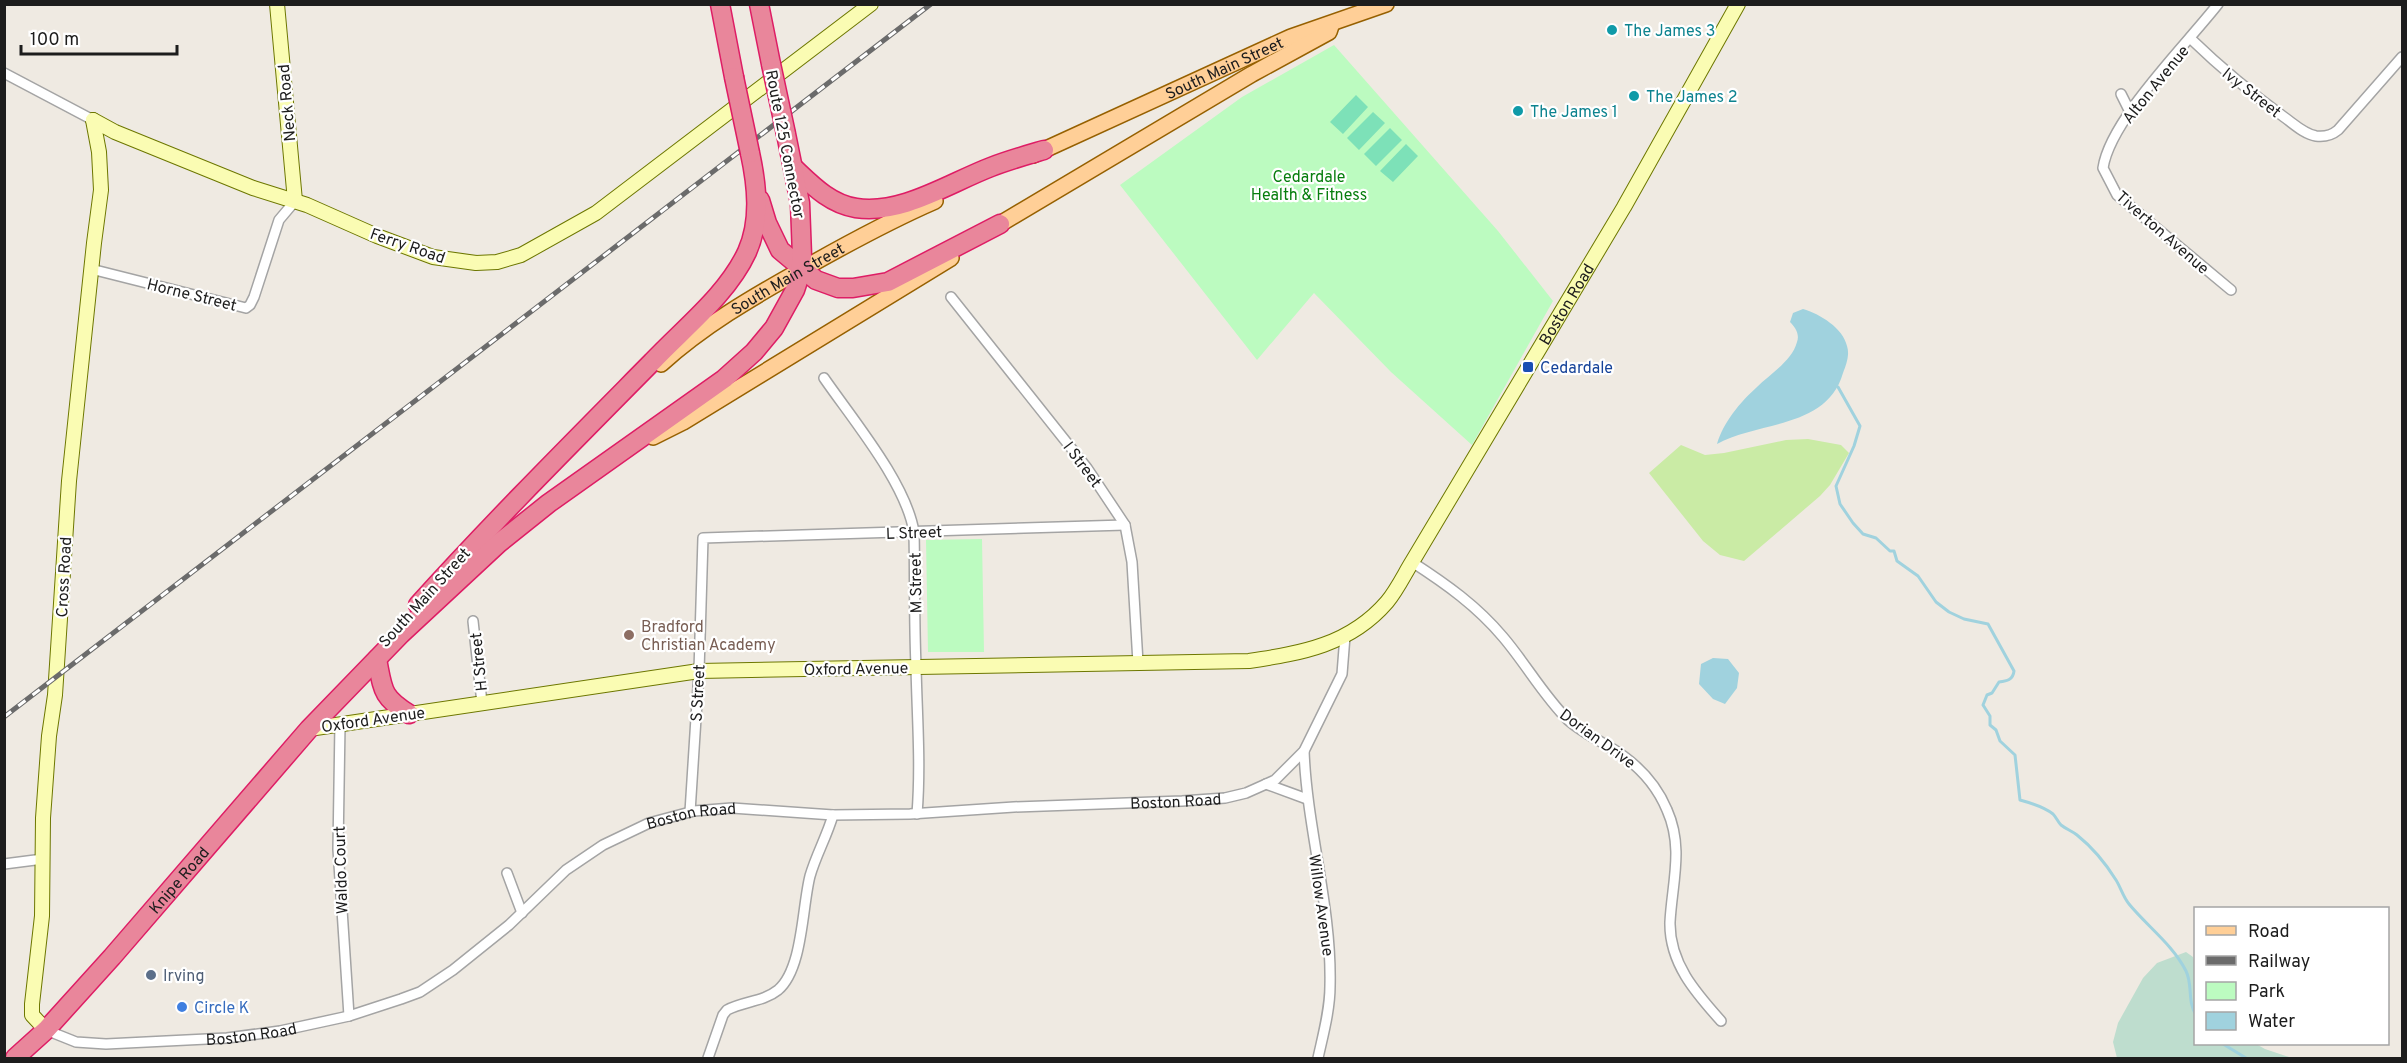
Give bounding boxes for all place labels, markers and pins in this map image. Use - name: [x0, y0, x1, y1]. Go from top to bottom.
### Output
- place label: The James 3: [1624, 22, 1715, 42]
- marker: The James 3: [1605, 23, 1619, 37]
- place label: The James 2: [1646, 88, 1738, 108]
- marker: The James 2: [1627, 89, 1641, 103]
- place label: The James 1: [1530, 103, 1618, 123]
- marker: The James 1: [1511, 104, 1525, 118]
- place label: Cedardale: [1540, 359, 1613, 379]
- marker: Cedardale: [1521, 360, 1535, 374]
- place label: Bradford Christian Academy: [641, 618, 776, 656]
- marker: Bradford Christian Academy: [622, 628, 636, 642]
- place label: Irving: [163, 967, 204, 987]
- marker: Irving: [144, 968, 158, 982]
- place label: Circle K: [194, 999, 249, 1019]
- marker: Circle K: [175, 1000, 189, 1014]

